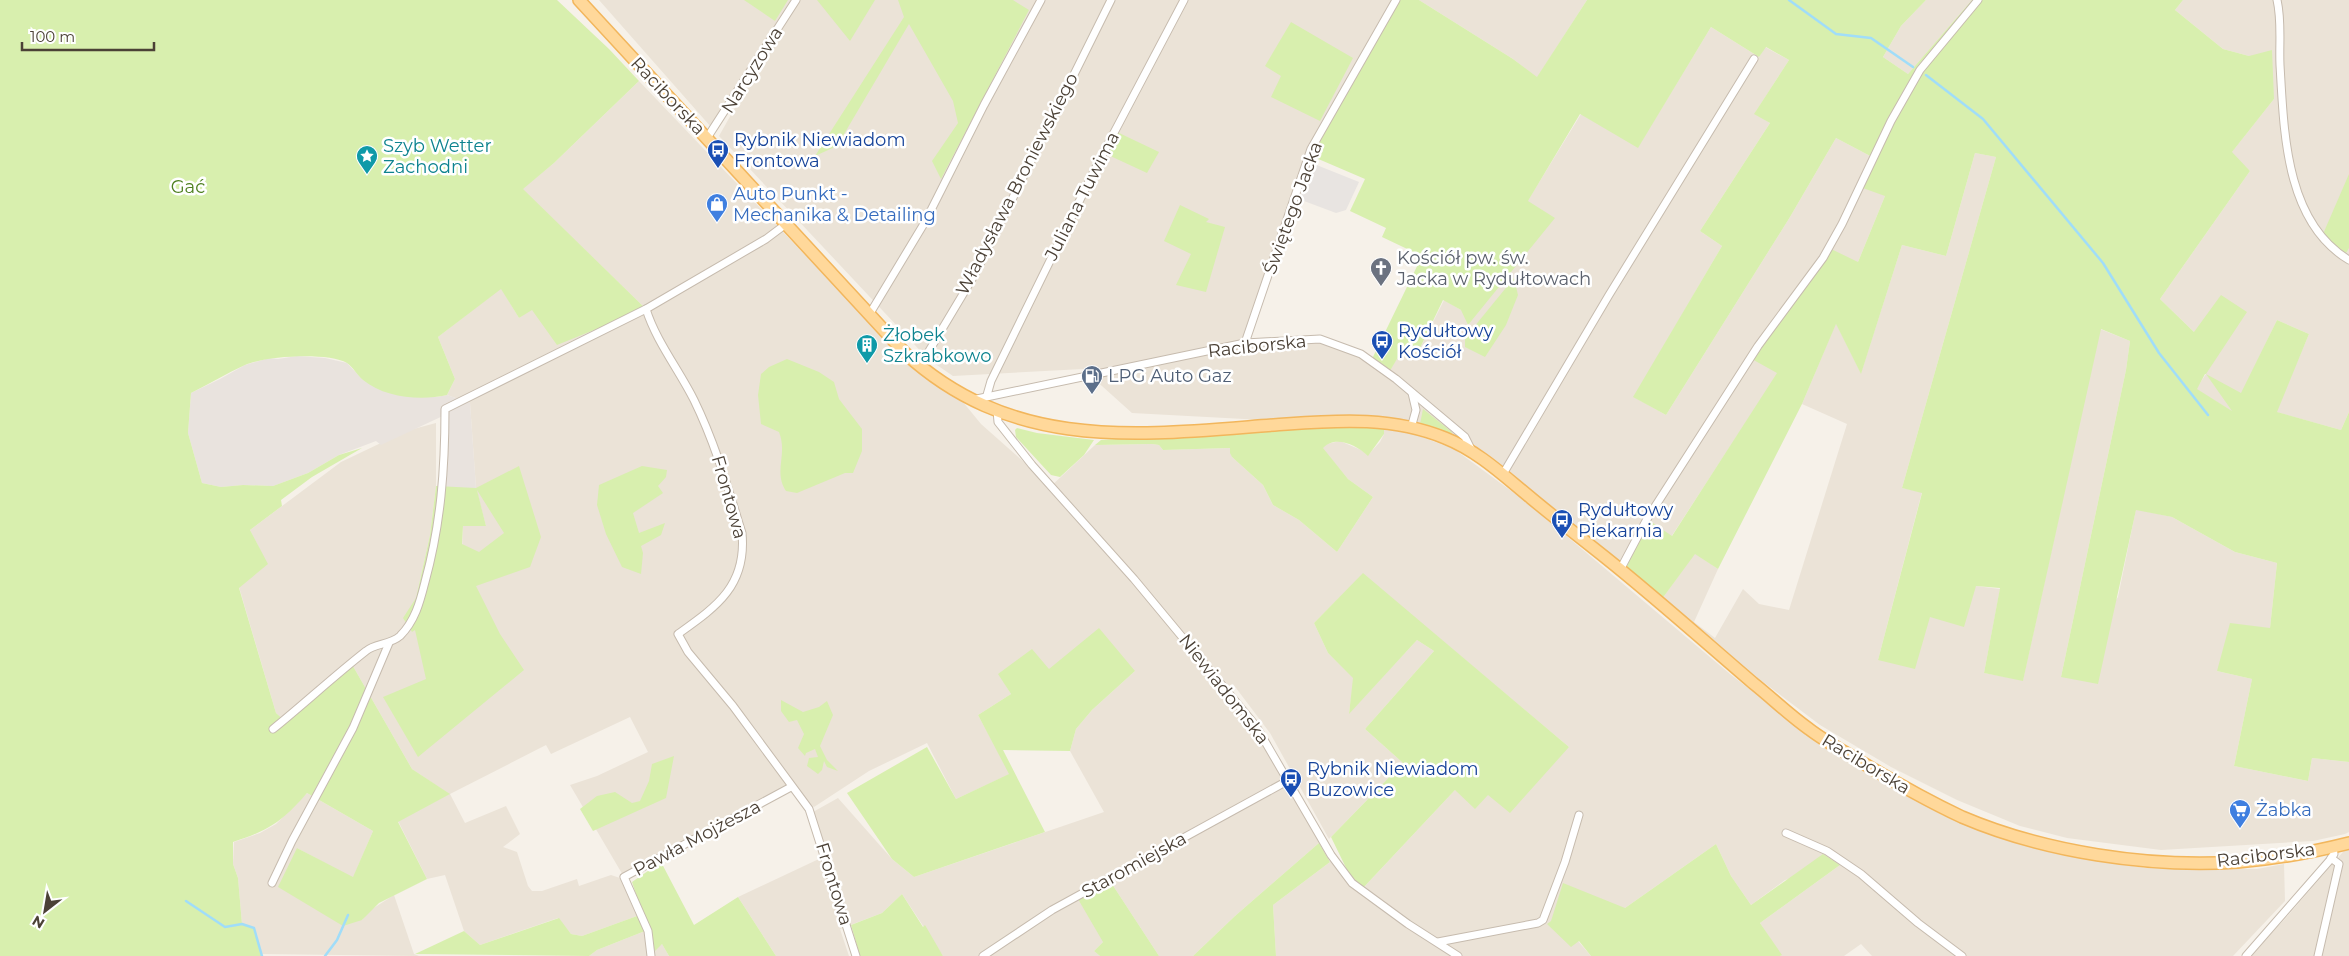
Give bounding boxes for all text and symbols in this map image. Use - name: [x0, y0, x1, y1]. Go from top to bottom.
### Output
- scale bar: [22, 20, 155, 52]
- street label: Narcyzowa: [717, 23, 787, 117]
- text: 100 m: [30, 27, 75, 46]
- street label: Raciborska: [626, 52, 710, 140]
- street label: Władysława Broniewskiego: [951, 69, 1083, 299]
- street label: Juliana Tuwima: [1040, 128, 1124, 265]
- place label: Rybnik Niewiadom Frontowa: [734, 129, 906, 172]
- place label: Szyb Wetter Zachodni: [383, 135, 492, 178]
- bus stop icon: Rybnik Niewiadom Frontowa: [706, 138, 730, 169]
- street label: Świętego Jacka: [1259, 139, 1327, 277]
- place icon: Szyb Wetter Zachodni: [355, 144, 379, 175]
- park label: Gać: [171, 176, 205, 198]
- place label: Auto Punkt - Mechanika & Detailing: [733, 183, 936, 226]
- shop icon: Auto Punkt - Mechanika & Detailing: [705, 192, 729, 223]
- place label: Kościół pw. św. Jacka w Rydułtowach: [1396, 247, 1591, 290]
- church icon: Kościół pw. św. Jacka w Rydułtowach: [1369, 256, 1393, 287]
- place label: Rydułtowy Kościół: [1398, 320, 1494, 363]
- place label: Żłobek Szkrabkowo: [883, 324, 991, 367]
- bus stop icon: Rydułtowy Kościół: [1370, 329, 1394, 360]
- street label: Raciborska: [1207, 330, 1307, 362]
- building icon: Żłobek Szkrabkowo: [855, 333, 879, 364]
- fuel station icon: LPG Auto Gaz: [1080, 364, 1104, 395]
- place label: LPG Auto Gaz: [1108, 365, 1232, 387]
- street label: Frontowa: [707, 453, 751, 541]
- place label: Rydułtowy Piekarnia: [1578, 499, 1674, 542]
- bus stop icon: Rydułtowy Piekarnia: [1550, 508, 1574, 539]
- street label: Niewiadomska: [1174, 629, 1274, 749]
- street label: Raciborska: [1818, 729, 1914, 799]
- place label: Rybnik Niewiadom Buzowice: [1307, 758, 1479, 801]
- bus stop icon: Rybnik Niewiadom Buzowice: [1279, 767, 1303, 798]
- street label: Pawła Mojżesza: [630, 795, 764, 881]
- supermarket icon: Żabka: [2228, 798, 2252, 829]
- place label: Żabka: [2256, 799, 2312, 821]
- street label: Staromiejska: [1078, 827, 1190, 903]
- street label: Raciborska: [2216, 838, 2316, 872]
- street label: Frontowa: [811, 840, 857, 928]
- north arrow: [20, 886, 70, 936]
- text: N: [29, 912, 48, 933]

